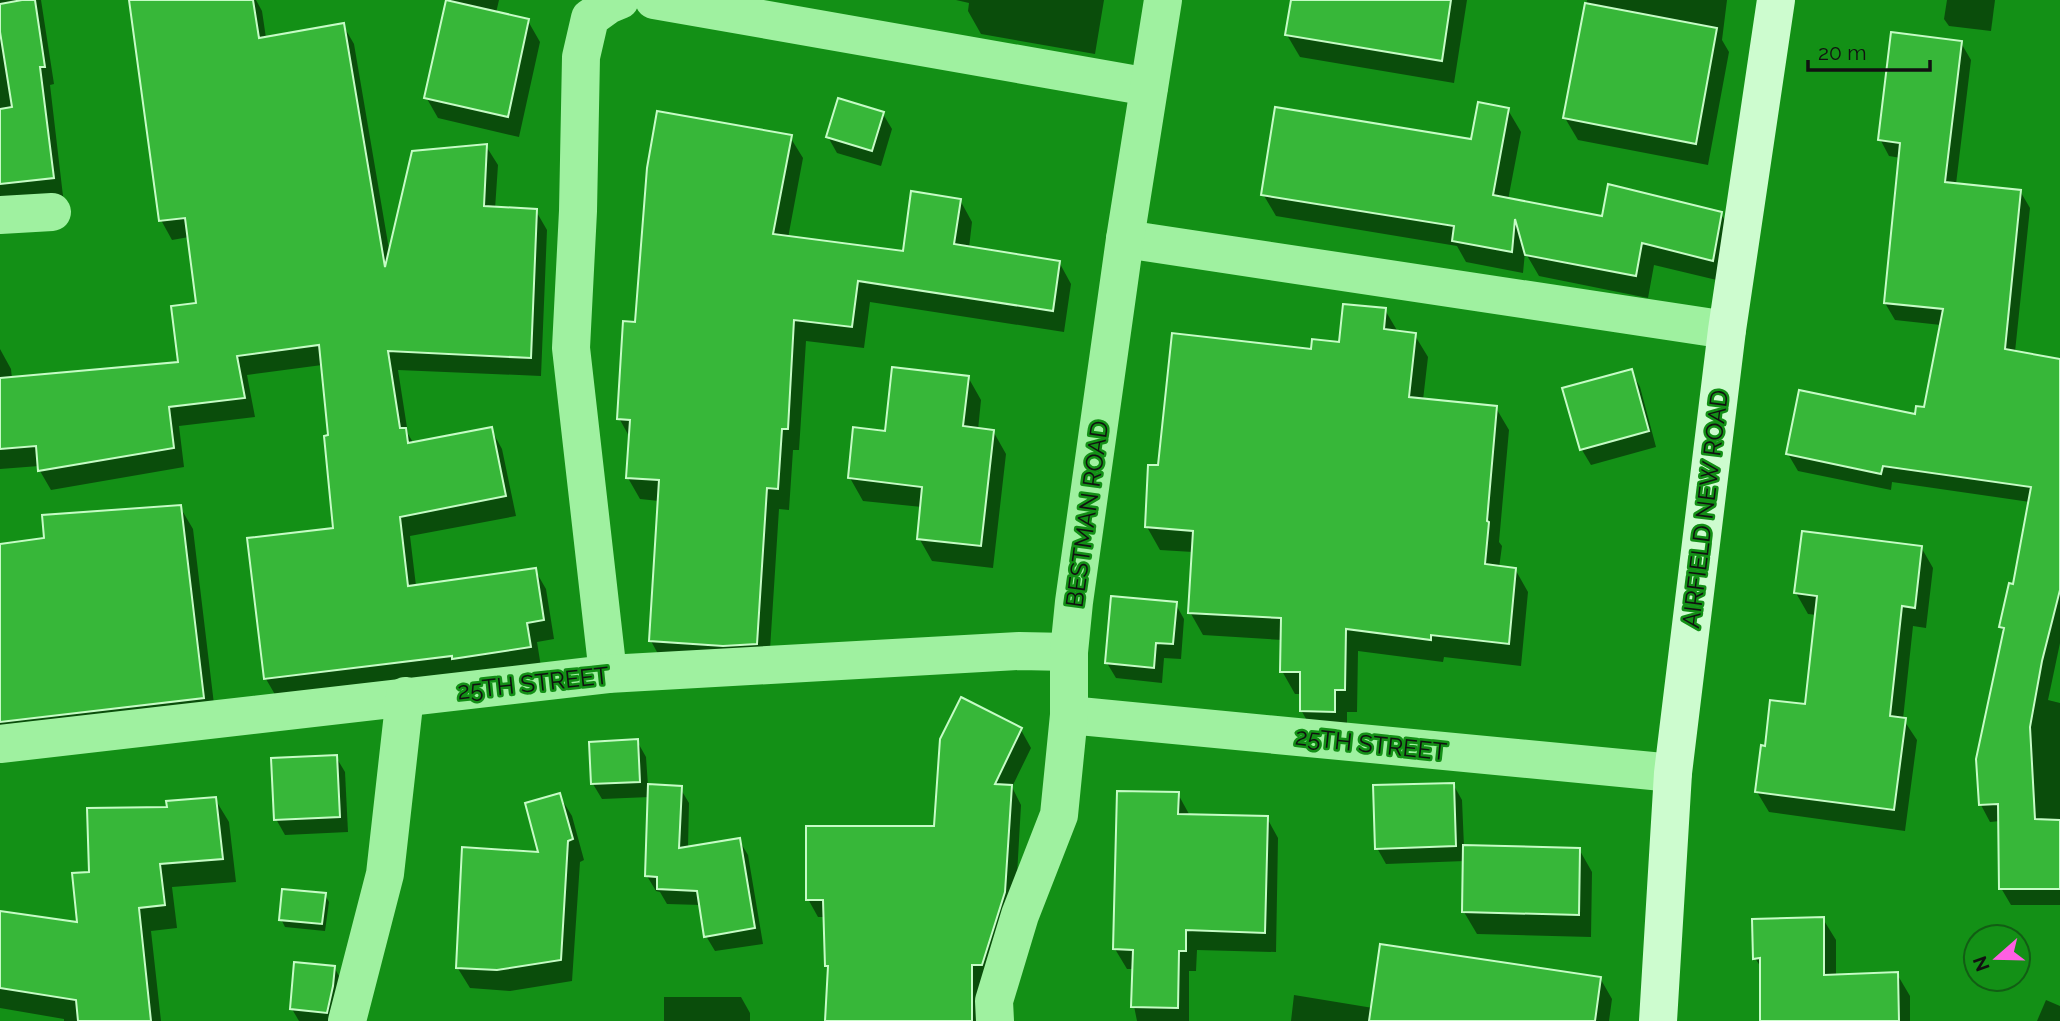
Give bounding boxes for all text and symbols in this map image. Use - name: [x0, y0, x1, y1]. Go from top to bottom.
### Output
- scale bar: [1808, 28, 1930, 72]
- text: 20 m: [1818, 40, 1866, 65]
- street label: AIRFIELD NEW ROAD: [1676, 388, 1734, 630]
- street label: BESTMAN ROAD: [1060, 419, 1114, 609]
- street label: 25TH STREET: [456, 661, 610, 705]
- street label: 25TH STREET: [1294, 722, 1448, 766]
- north arrow: [1962, 923, 2032, 993]
- text: N: [1968, 953, 1994, 974]

